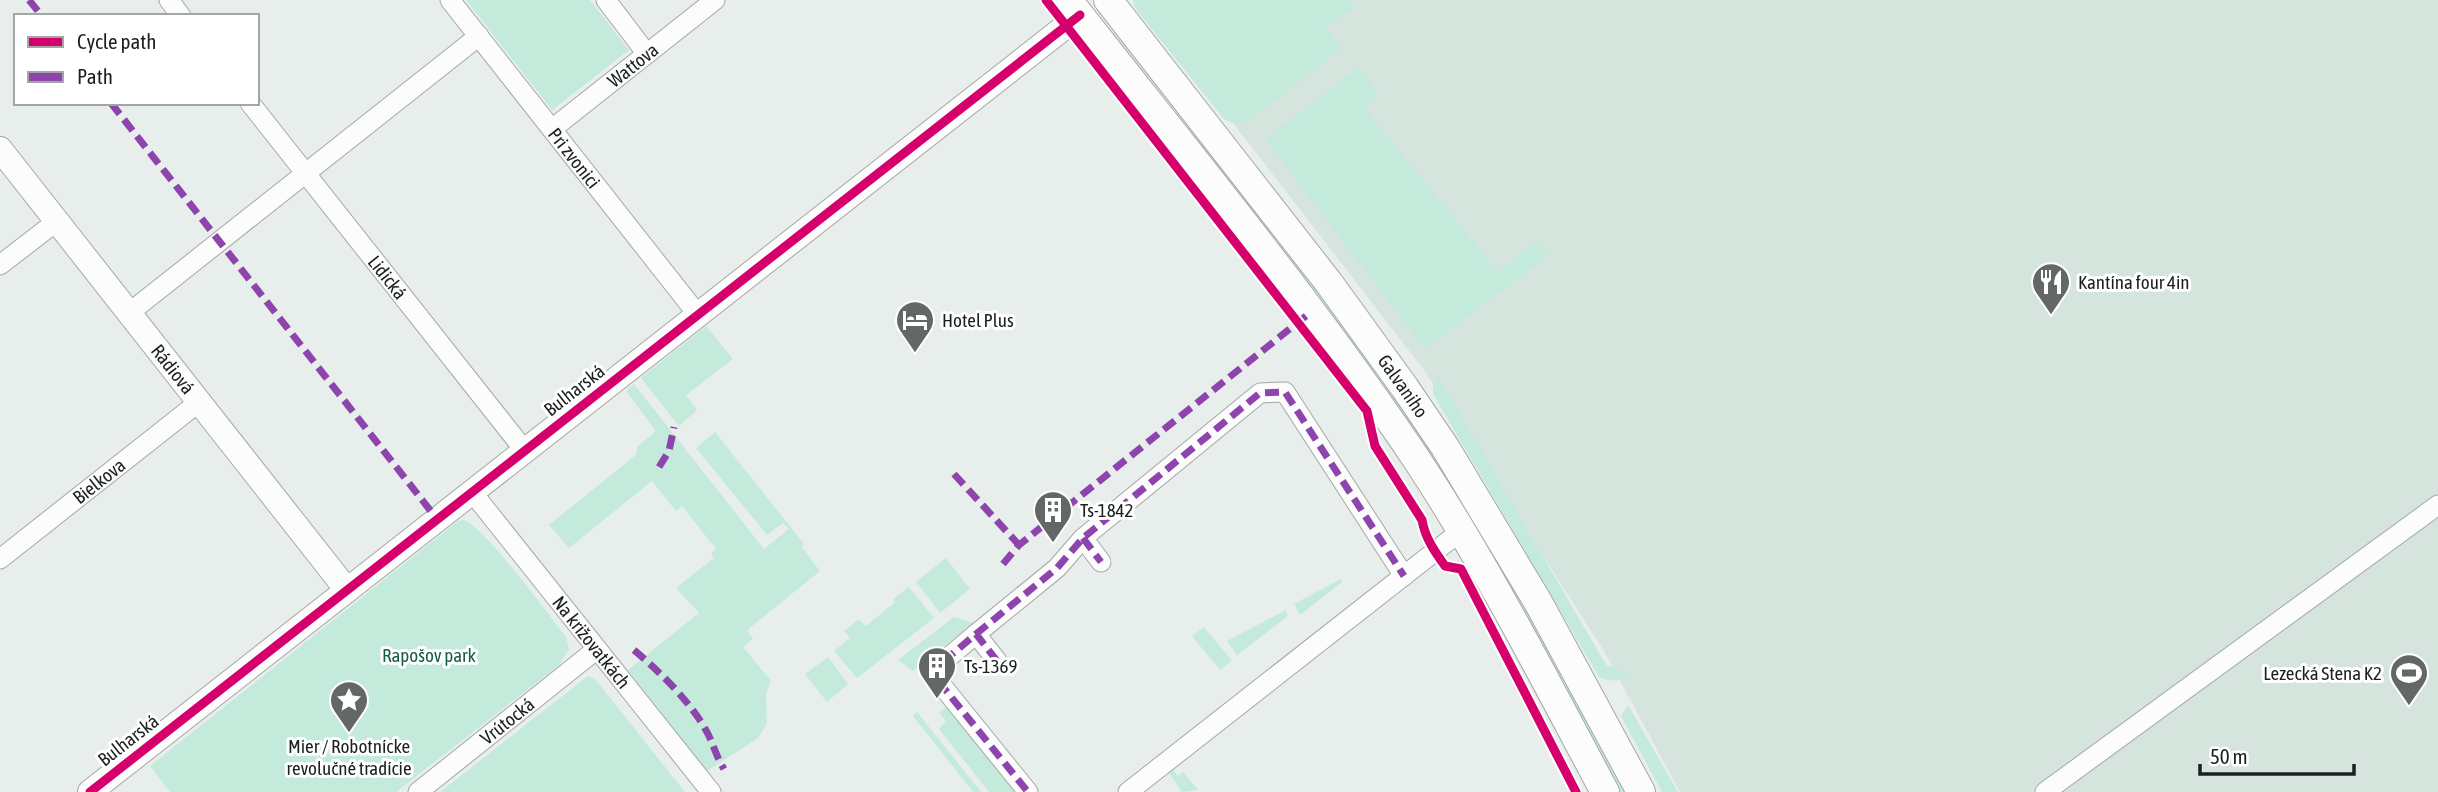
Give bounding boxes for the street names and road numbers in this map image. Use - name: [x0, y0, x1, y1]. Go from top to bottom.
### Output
- street label: Wattova: [603, 38, 662, 92]
- street label: Pri zvonici: [544, 123, 605, 192]
- street label: Lidická: [364, 251, 412, 303]
- street label: Rádiová: [147, 340, 199, 398]
- street label: Galvaniho: [1373, 350, 1433, 422]
- street label: Bulharská: [539, 360, 609, 420]
- street label: Bielkova: [68, 454, 129, 508]
- street label: Na križovatkách: [548, 592, 635, 693]
- street label: Vrútocká: [476, 693, 538, 749]
- street label: Bulharská: [93, 710, 163, 770]

